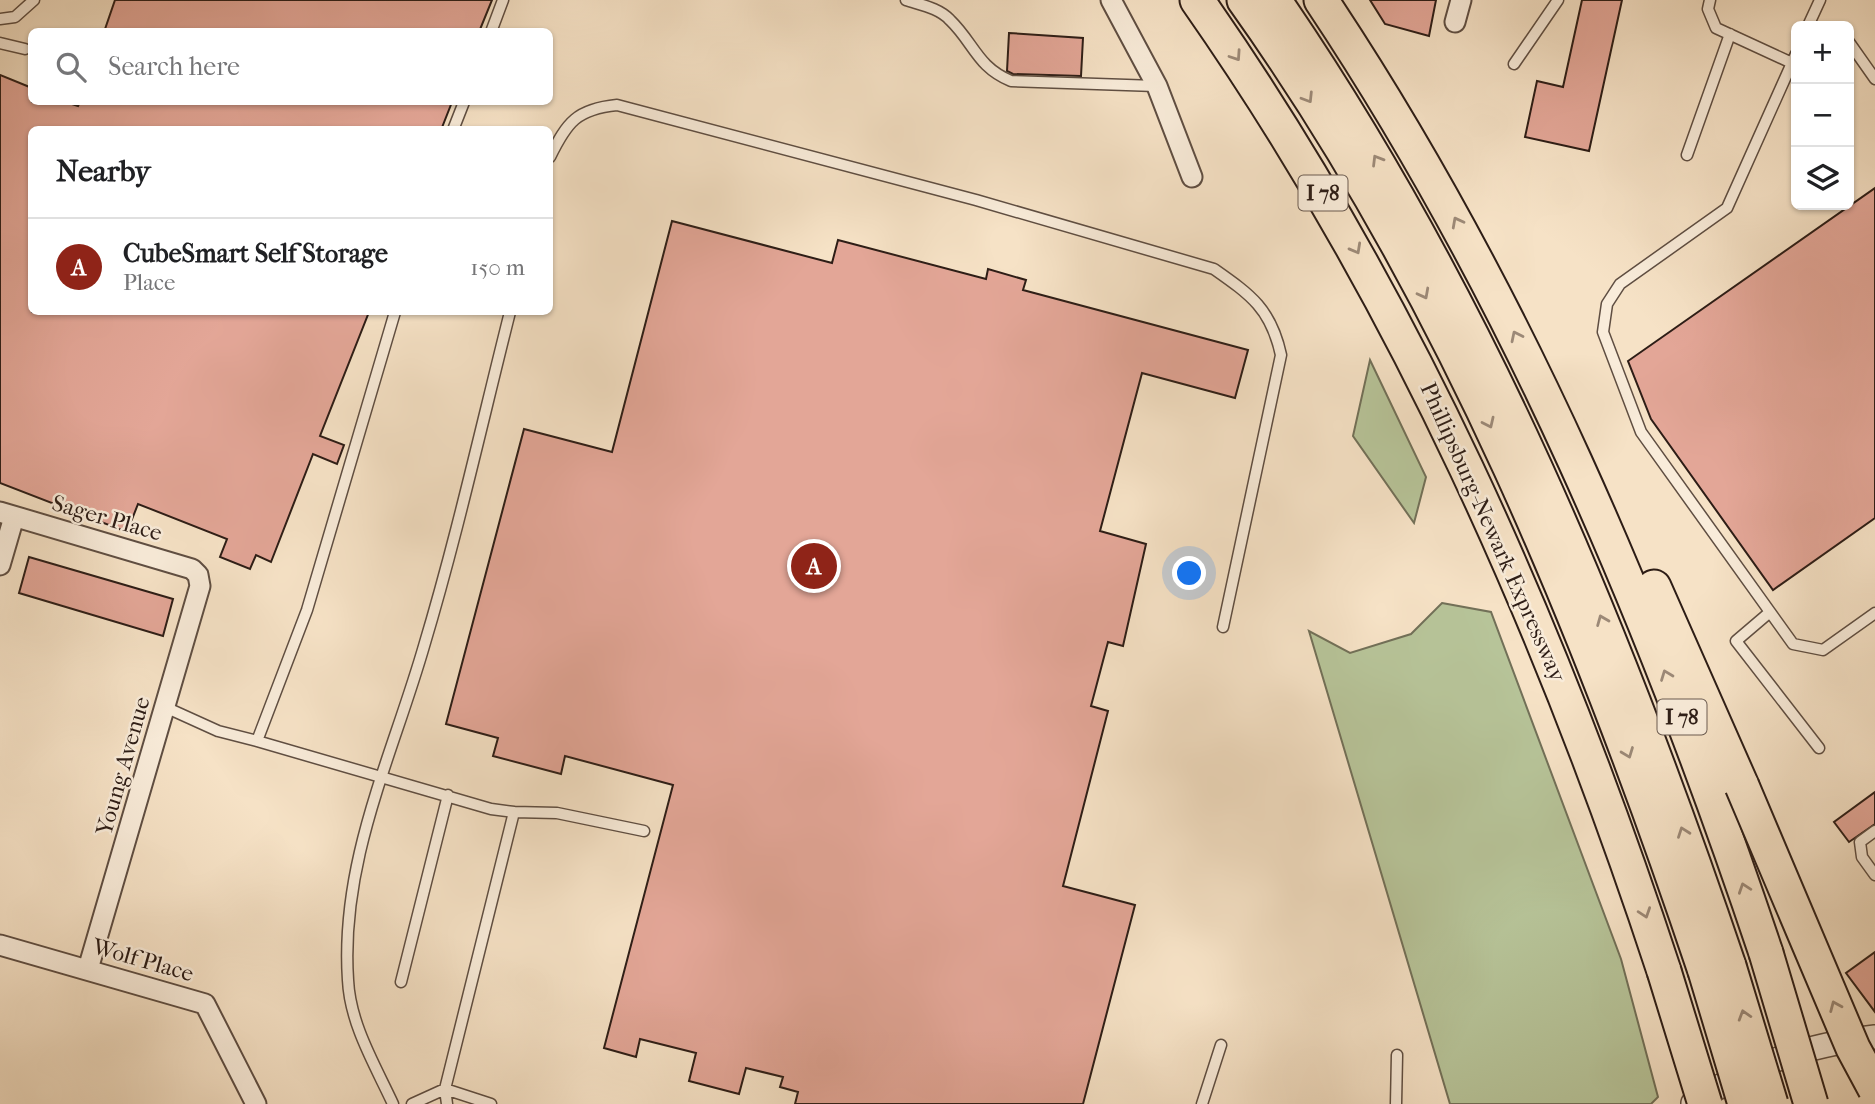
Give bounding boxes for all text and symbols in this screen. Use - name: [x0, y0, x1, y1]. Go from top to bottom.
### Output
- map controls: [1791, 21, 1854, 210]
- button: +: [1791, 21, 1854, 84]
- search box: [28, 28, 553, 105]
- icon: search: [52, 48, 90, 86]
- one-way arrow: [1228, 48, 1240, 61]
- text: Search here: [108, 51, 240, 82]
- button: −: [1791, 84, 1854, 147]
- one-way arrow: [1300, 90, 1313, 103]
- button: layers: [1791, 147, 1854, 210]
- text: Nearby: [56, 154, 151, 189]
- one-way arrow: [1373, 155, 1386, 168]
- road number: I 78: [1298, 176, 1348, 210]
- one-way arrow: [1452, 217, 1465, 229]
- text: CubeSmart Self Storage: [123, 238, 388, 269]
- one-way arrow: [1348, 242, 1361, 255]
- text: A: [72, 254, 86, 281]
- text: 150 m: [470, 254, 525, 281]
- text: Place: [123, 269, 175, 296]
- one-way arrow: [1415, 287, 1429, 299]
- one-way arrow: [1511, 331, 1525, 343]
- street label: Phillipsburg-Newark Expressway: [1415, 378, 1572, 686]
- one-way arrow: [1481, 416, 1495, 428]
- street label: Sager Place: [49, 489, 165, 547]
- pin: A: [791, 540, 837, 592]
- your location: [1172, 556, 1206, 590]
- one-way arrow: [1596, 614, 1610, 626]
- one-way arrow: [1660, 669, 1674, 681]
- street label: Young Avenue: [90, 694, 156, 839]
- road number: I 78: [1658, 700, 1706, 734]
- one-way arrow: [1620, 746, 1634, 758]
- one-way arrow: [1677, 827, 1691, 839]
- one-way arrow: [1738, 883, 1752, 895]
- one-way arrow: [1637, 906, 1651, 919]
- street label: Wolf Place: [88, 932, 197, 987]
- one-way arrow: [1829, 1000, 1843, 1012]
- one-way arrow: [1738, 1010, 1753, 1022]

